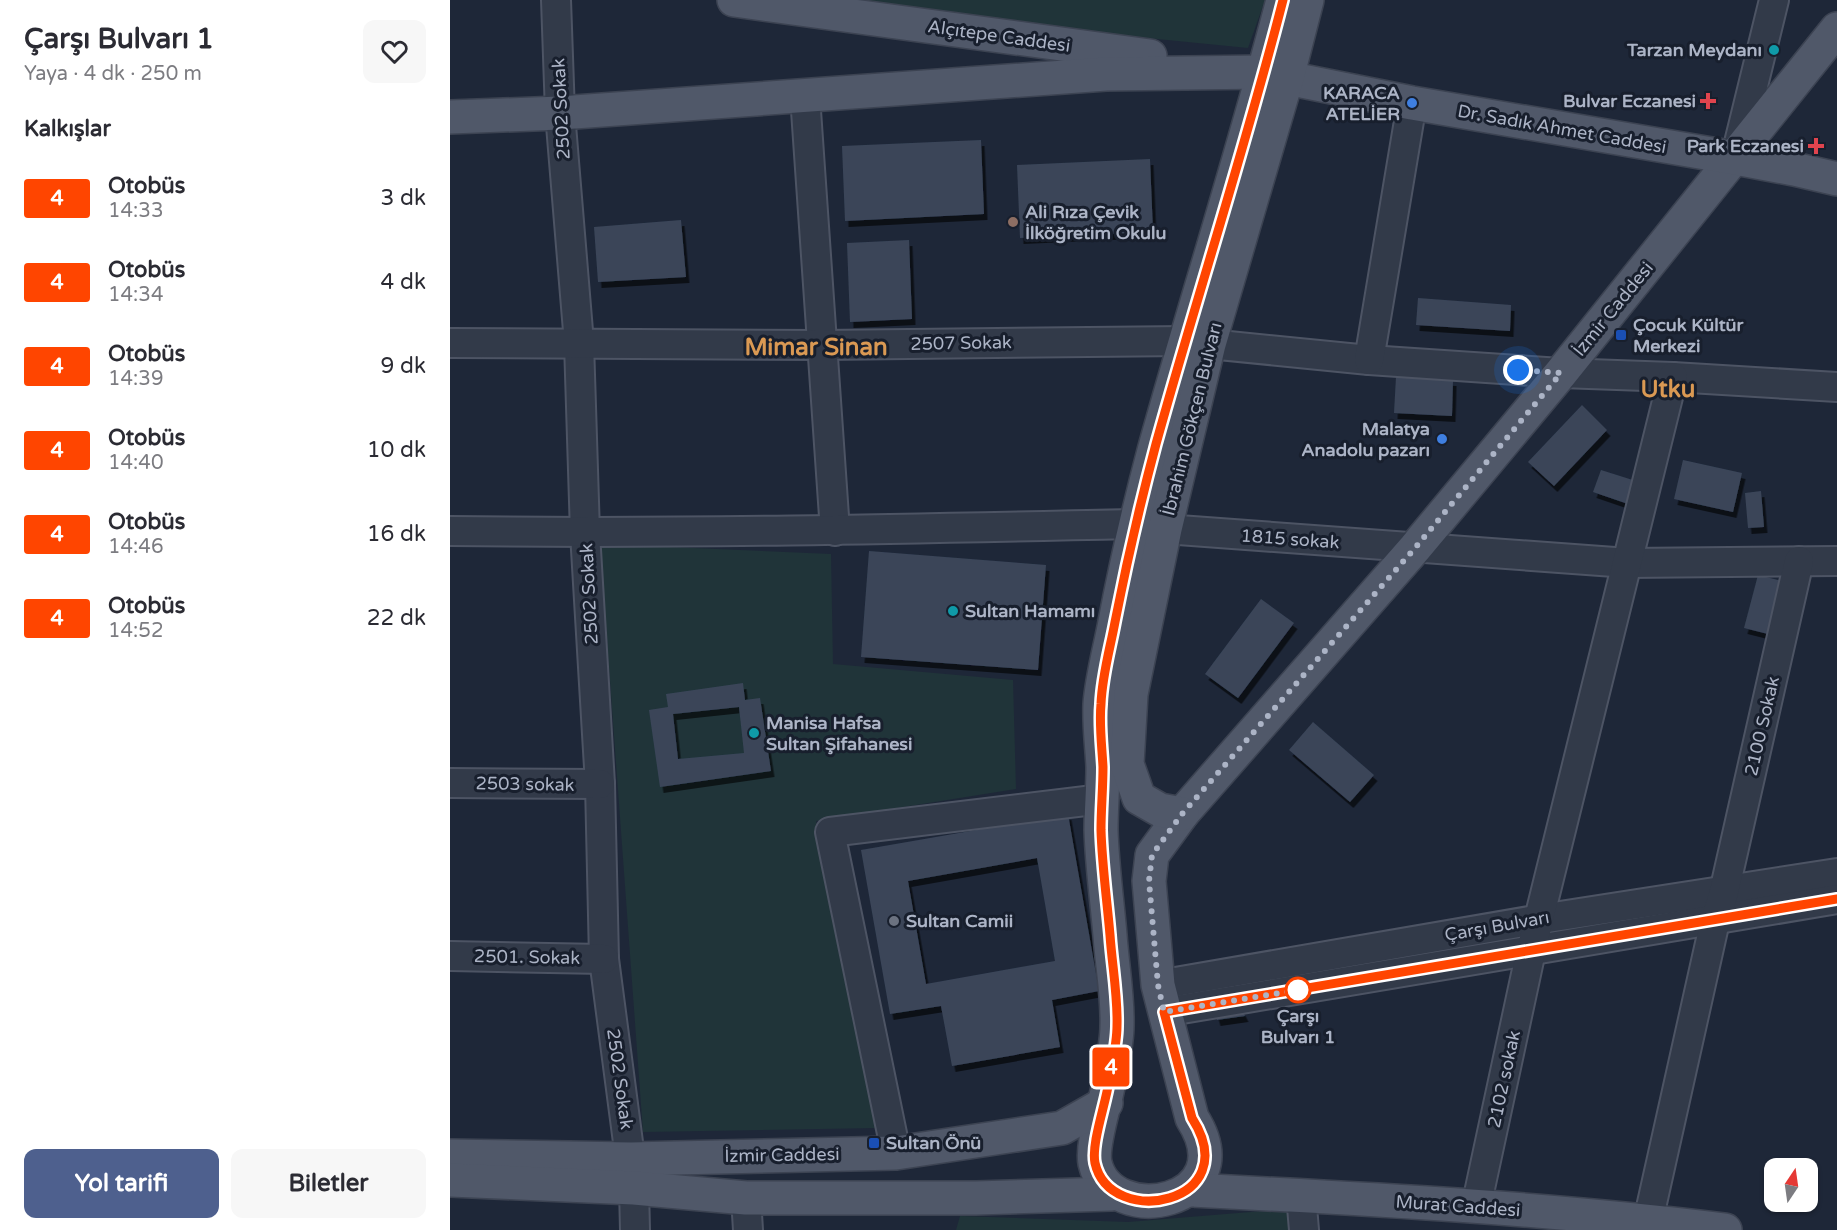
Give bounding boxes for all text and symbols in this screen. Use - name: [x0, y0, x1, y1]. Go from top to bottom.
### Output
- street label: Alçıtepe Caddesi: [926, 15, 1072, 57]
- button: heart: [363, 20, 426, 83]
- text: Çarşı Bulvarı 1: [24, 22, 214, 56]
- place label: Tarzan Meydanı: [1626, 39, 1762, 61]
- marker: Tarzan Meydanı: [1767, 43, 1781, 57]
- street label: 2502 Sokak: [547, 58, 575, 160]
- text: Yaya · 4 dk · 250 m: [24, 62, 202, 86]
- place label: KARACA ATELİER: [1323, 82, 1400, 125]
- place label: Bulvar Eczanesi: [1563, 90, 1696, 112]
- marker: Bulvar Eczanesi: [1701, 94, 1715, 108]
- marker: KARACA ATELİER: [1405, 96, 1419, 110]
- street label: Dr. Sadık Ahmet Caddesi: [1456, 100, 1668, 158]
- text: Kalkışlar: [24, 116, 111, 142]
- place label: Park Eczanesi: [1687, 135, 1804, 157]
- marker: Park Eczanesi: [1809, 139, 1823, 153]
- text: Otobüs: [108, 173, 185, 199]
- text: 3 dk: [381, 185, 426, 211]
- text: 4: [50, 186, 64, 211]
- text: 14:33: [108, 199, 163, 223]
- place label: Ali Rıza Çevik İlköğretim Okulu: [1025, 201, 1166, 244]
- marker: Ali Rıza Çevik İlköğretim Okulu: [1006, 215, 1020, 229]
- text: Otobüs: [108, 257, 185, 283]
- street label: İzmir Caddesi: [1568, 257, 1658, 361]
- text: 4 dk: [381, 269, 426, 295]
- text: 4: [50, 270, 64, 295]
- text: 14:34: [108, 283, 163, 307]
- place label: Çocuk Kültür Merkezi: [1633, 314, 1745, 357]
- street label: İbrahim Gökçen Bulvarı: [1157, 320, 1227, 518]
- marker: Çocuk Kültür Merkezi: [1614, 328, 1628, 342]
- street label: 2507 Sokak: [910, 331, 1012, 355]
- district label: Mimar Sinan: [744, 333, 888, 362]
- text: Otobüs: [108, 341, 185, 367]
- text: 9 dk: [381, 353, 426, 379]
- text: 4: [50, 354, 64, 379]
- your location: [1503, 355, 1533, 385]
- text: 14:39: [108, 367, 163, 391]
- district label: Utku: [1641, 375, 1695, 404]
- place label: Malatya Anadolu pazarı: [1301, 418, 1430, 461]
- text: Otobüs: [108, 425, 185, 451]
- marker: Malatya Anadolu pazarı: [1435, 432, 1449, 446]
- text: 10 dk: [367, 437, 426, 463]
- text: 4: [50, 438, 64, 463]
- text: 14:40: [108, 451, 163, 475]
- text: Otobüs: [108, 509, 185, 535]
- text: 16 dk: [367, 521, 426, 547]
- text: 4: [50, 522, 64, 547]
- street label: 1815 sokak: [1240, 525, 1340, 553]
- text: 14:46: [108, 535, 163, 559]
- street label: 2502 Sokak: [575, 543, 603, 645]
- text: Otobüs: [108, 593, 185, 619]
- place label: Sultan Hamamı: [965, 600, 1095, 622]
- marker: Sultan Hamamı: [946, 604, 960, 618]
- text: 22 dk: [367, 605, 426, 631]
- text: 4: [50, 606, 64, 631]
- text: 14:52: [108, 619, 163, 643]
- street label: 2100 Sokak: [1740, 674, 1784, 778]
- place label: Manisa Hafsa Sultan Şifahanesi: [766, 712, 912, 755]
- marker: Manisa Hafsa Sultan Şifahanesi: [747, 726, 761, 740]
- street label: 2503 sokak: [475, 772, 575, 796]
- street label: Çarşı Bulvarı: [1443, 906, 1551, 946]
- place label: Sultan Camii: [906, 910, 1013, 932]
- marker: Sultan Camii: [887, 914, 901, 928]
- street label: 2501. Sokak: [474, 945, 580, 969]
- marker: Çarşı Bulvarı 1: [1285, 977, 1311, 1003]
- place label: Çarşı Bulvarı 1: [1261, 1005, 1335, 1048]
- street label: 2502 Sokak: [602, 1027, 638, 1131]
- street label: 2102 sokak: [1483, 1028, 1525, 1130]
- line badge: 4: [1092, 1048, 1130, 1086]
- text: 4: [1104, 1055, 1118, 1080]
- place label: Sultan Önü: [886, 1132, 981, 1154]
- marker: Sultan Önü: [867, 1136, 881, 1150]
- street label: İzmir Caddesi: [724, 1143, 840, 1167]
- button: Yol tarifi: [24, 1149, 219, 1218]
- button: Biletler: [231, 1149, 426, 1218]
- north arrow: [1764, 1158, 1818, 1212]
- map controls: [1764, 1158, 1818, 1212]
- street label: Murat Caddesi: [1395, 1191, 1521, 1221]

